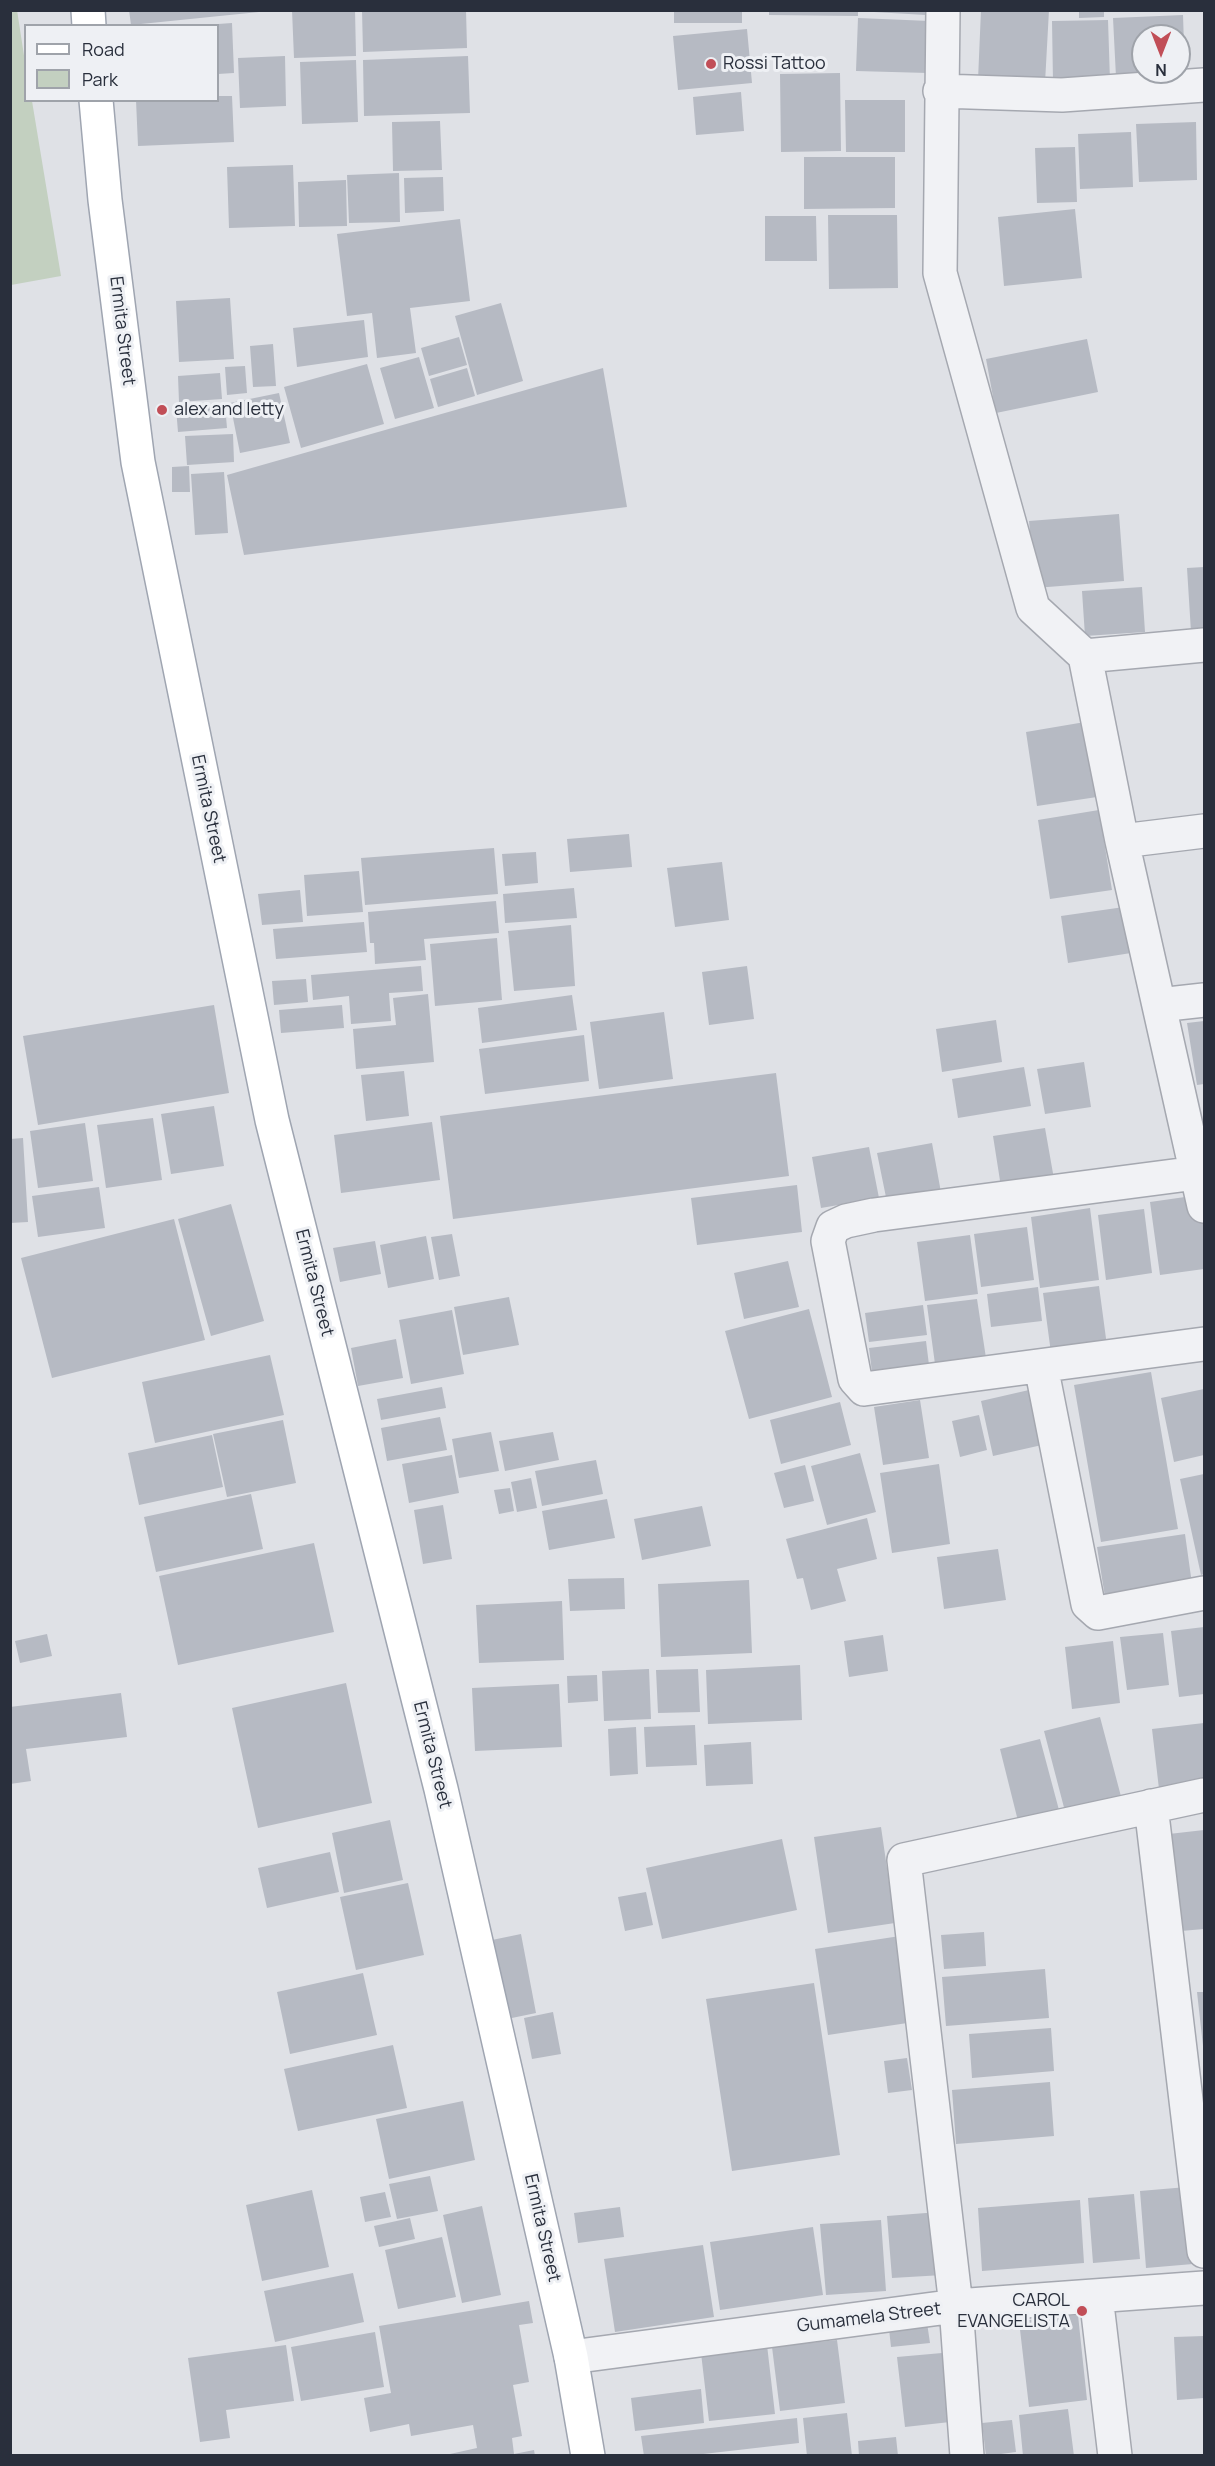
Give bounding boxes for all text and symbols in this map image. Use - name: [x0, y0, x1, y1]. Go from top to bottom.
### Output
- legend: [24, 24, 219, 102]
- north arrow: [1131, 24, 1191, 84]
- text: Road: [82, 37, 125, 61]
- place label: Rossi Tattoo: [723, 53, 826, 75]
- marker: Rossi Tattoo: [704, 57, 718, 71]
- text: N: [1155, 59, 1167, 81]
- text: Park: [82, 67, 118, 91]
- street label: Ermita Street: [105, 275, 139, 387]
- place label: alex and letty: [174, 399, 284, 421]
- marker: alex and letty: [155, 403, 169, 417]
- street label: Ermita Street: [186, 753, 230, 865]
- street label: Ermita Street: [290, 1227, 338, 1339]
- street label: Ermita Street: [408, 1699, 456, 1811]
- street label: Ermita Street: [519, 2172, 565, 2284]
- place label: CAROL EVANGELISTA: [957, 2290, 1070, 2332]
- street label: Gumamela Street: [796, 2298, 942, 2338]
- marker: CAROL EVANGELISTA: [1075, 2304, 1089, 2318]

